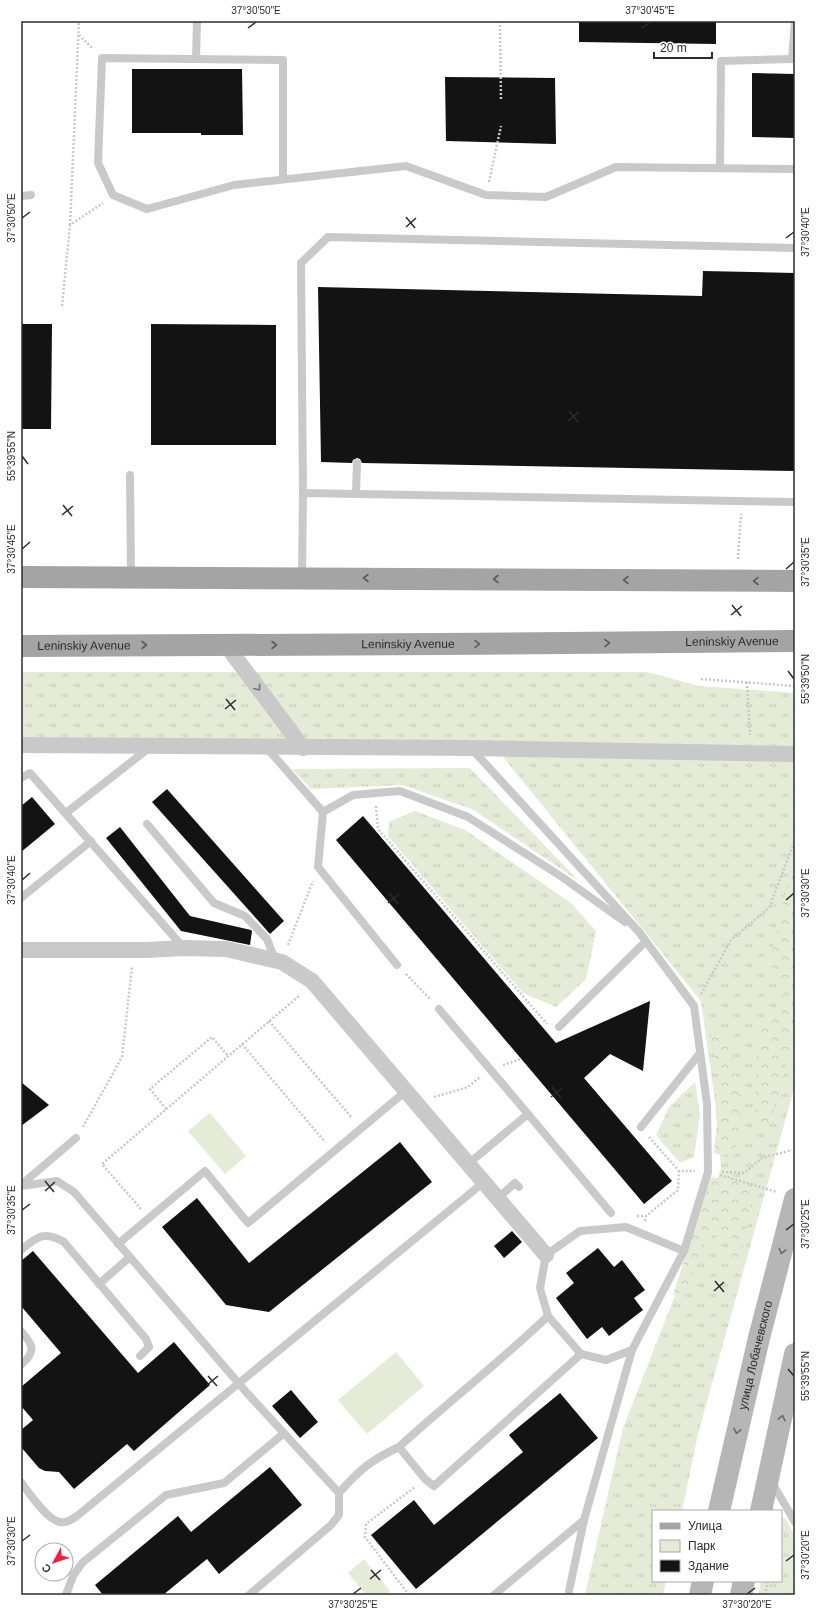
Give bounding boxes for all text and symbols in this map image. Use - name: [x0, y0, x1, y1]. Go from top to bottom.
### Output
- text: 37°30'50"E: [231, 5, 281, 16]
- text: 37°30'45"E: [625, 5, 675, 16]
- scale bar: [654, 34, 712, 60]
- text: 20 m: [660, 41, 687, 55]
- text: 37°30'50"E: [6, 193, 17, 243]
- text: 37°30'40"E: [800, 207, 811, 257]
- text: 55°39'55"N: [6, 431, 17, 481]
- text: 37°30'45"E: [6, 524, 17, 574]
- text: 37°30'35"E: [800, 537, 811, 587]
- one-way arrow: [363, 574, 369, 583]
- one-way arrow: [493, 575, 499, 583]
- one-way arrow: [623, 576, 629, 584]
- one-way arrow: [753, 577, 759, 585]
- street label: Leninskiy Avenue: [685, 634, 779, 649]
- street label: Leninskiy Avenue: [361, 637, 455, 651]
- street label: Leninskiy Avenue: [37, 638, 131, 653]
- one-way arrow: [604, 639, 610, 647]
- one-way arrow: [474, 640, 480, 648]
- one-way arrow: [141, 641, 147, 649]
- one-way arrow: [271, 641, 277, 649]
- text: 55°39'50"N: [800, 654, 811, 704]
- one-way arrow: [253, 683, 260, 690]
- text: 37°30'40"E: [6, 855, 17, 905]
- text: 37°30'30"E: [800, 868, 811, 918]
- text: 37°30'35"E: [6, 1185, 17, 1235]
- text: 37°30'25"E: [800, 1199, 811, 1249]
- one-way arrow: [778, 1247, 787, 1254]
- street label: улица Лобачевского: [736, 1299, 775, 1411]
- text: 55°39'55"N: [800, 1351, 811, 1401]
- one-way arrow: [777, 1415, 785, 1421]
- one-way arrow: [733, 1427, 742, 1434]
- legend: [652, 1510, 782, 1582]
- text: 37°30'30"E: [6, 1516, 17, 1566]
- text: Улица: [688, 1519, 722, 1533]
- text: 37°30'20"E: [800, 1530, 811, 1580]
- text: Парк: [688, 1539, 716, 1553]
- north arrow: [34, 1542, 74, 1582]
- text: Здание: [688, 1559, 729, 1573]
- text: С: [39, 1561, 53, 1575]
- text: 37°30'25"E: [328, 1599, 378, 1610]
- text: 37°30'20"E: [722, 1599, 772, 1610]

